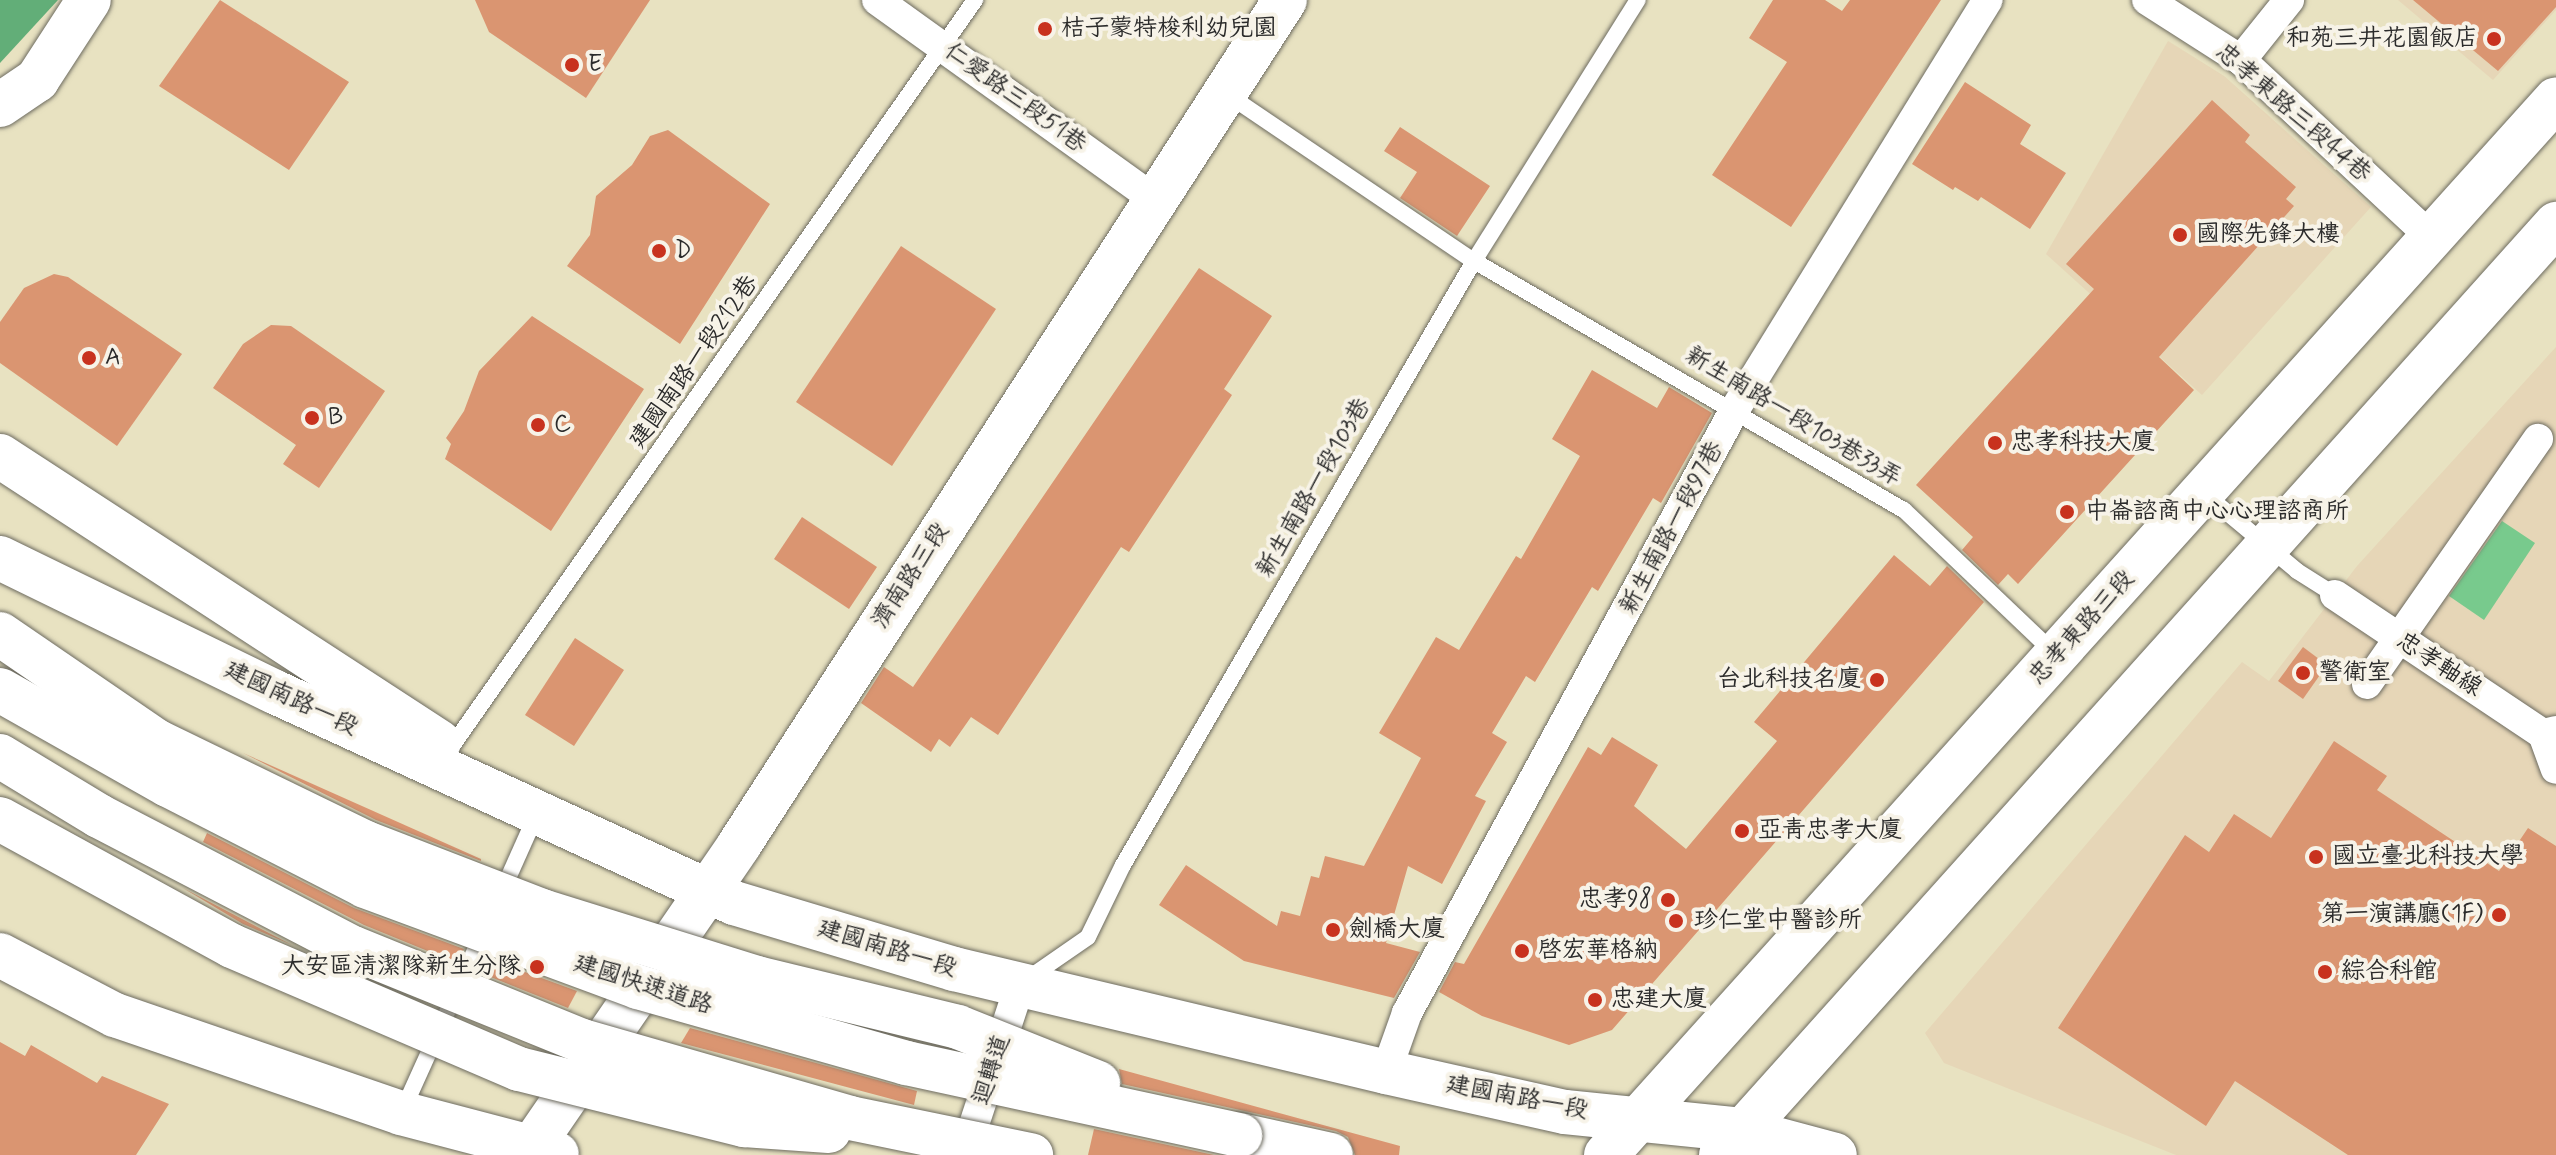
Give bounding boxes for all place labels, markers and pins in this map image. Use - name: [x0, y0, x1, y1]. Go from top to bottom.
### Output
- place label: 桔子蒙特梭利幼兒園: [1061, 15, 1277, 43]
- marker: 桔子蒙特梭利幼兒園: [1036, 20, 1054, 38]
- place label: 和苑三井花園飯店: [2286, 25, 2478, 53]
- marker: 和苑三井花園飯店: [2485, 30, 2503, 48]
- place label: E: [588, 51, 602, 79]
- marker: E: [563, 56, 581, 74]
- place label: 國際先鋒大樓: [2196, 221, 2340, 249]
- marker: 國際先鋒大樓: [2171, 226, 2189, 244]
- place label: D: [675, 237, 692, 265]
- marker: D: [650, 242, 668, 260]
- place label: A: [105, 344, 121, 372]
- marker: A: [80, 349, 98, 367]
- place label: B: [328, 404, 343, 432]
- marker: B: [303, 409, 321, 427]
- place label: C: [554, 411, 571, 439]
- marker: C: [529, 416, 547, 434]
- place label: 忠孝科技大廈: [2011, 429, 2155, 457]
- marker: 忠孝科技大廈: [1986, 434, 2004, 452]
- place label: 中崙諮商中心心理諮商所: [2085, 498, 2349, 526]
- marker: 中崙諮商中心心理諮商所: [2056, 501, 2078, 523]
- place label: 警衛室: [2319, 659, 2391, 687]
- marker: 警衛室: [2294, 664, 2312, 682]
- place label: 台北科技名廈: [1717, 666, 1861, 694]
- marker: 台北科技名廈: [1868, 671, 1886, 689]
- place label: 亞青忠孝大廈: [1758, 817, 1902, 845]
- marker: 亞青忠孝大廈: [1733, 822, 1751, 840]
- place label: 國立臺北科技大學: [2332, 843, 2524, 871]
- marker: 國立臺北科技大學: [2307, 848, 2325, 866]
- place label: 忠孝98: [1579, 886, 1652, 914]
- marker: 忠孝98: [1659, 891, 1677, 909]
- place label: 第一演講廳(1F): [2321, 901, 2483, 929]
- marker: 第一演講廳(1F): [2490, 906, 2508, 924]
- place label: 珍仁堂中醫診所: [1694, 907, 1862, 935]
- marker: 珍仁堂中醫診所: [1665, 910, 1687, 932]
- place label: 劍橋大廈: [1349, 916, 1445, 944]
- marker: 劍橋大廈: [1324, 921, 1342, 939]
- place label: 啓宏華格納: [1538, 937, 1658, 965]
- marker: 啓宏華格納: [1513, 942, 1531, 960]
- place label: 大安區清潔隊新生分隊: [281, 953, 521, 981]
- marker: 大安區清潔隊新生分隊: [528, 958, 546, 976]
- place label: 綜合科館: [2341, 958, 2437, 986]
- marker: 綜合科館: [2316, 963, 2334, 981]
- place label: 忠建大廈: [1611, 986, 1707, 1014]
- marker: 忠建大廈: [1586, 991, 1604, 1009]

